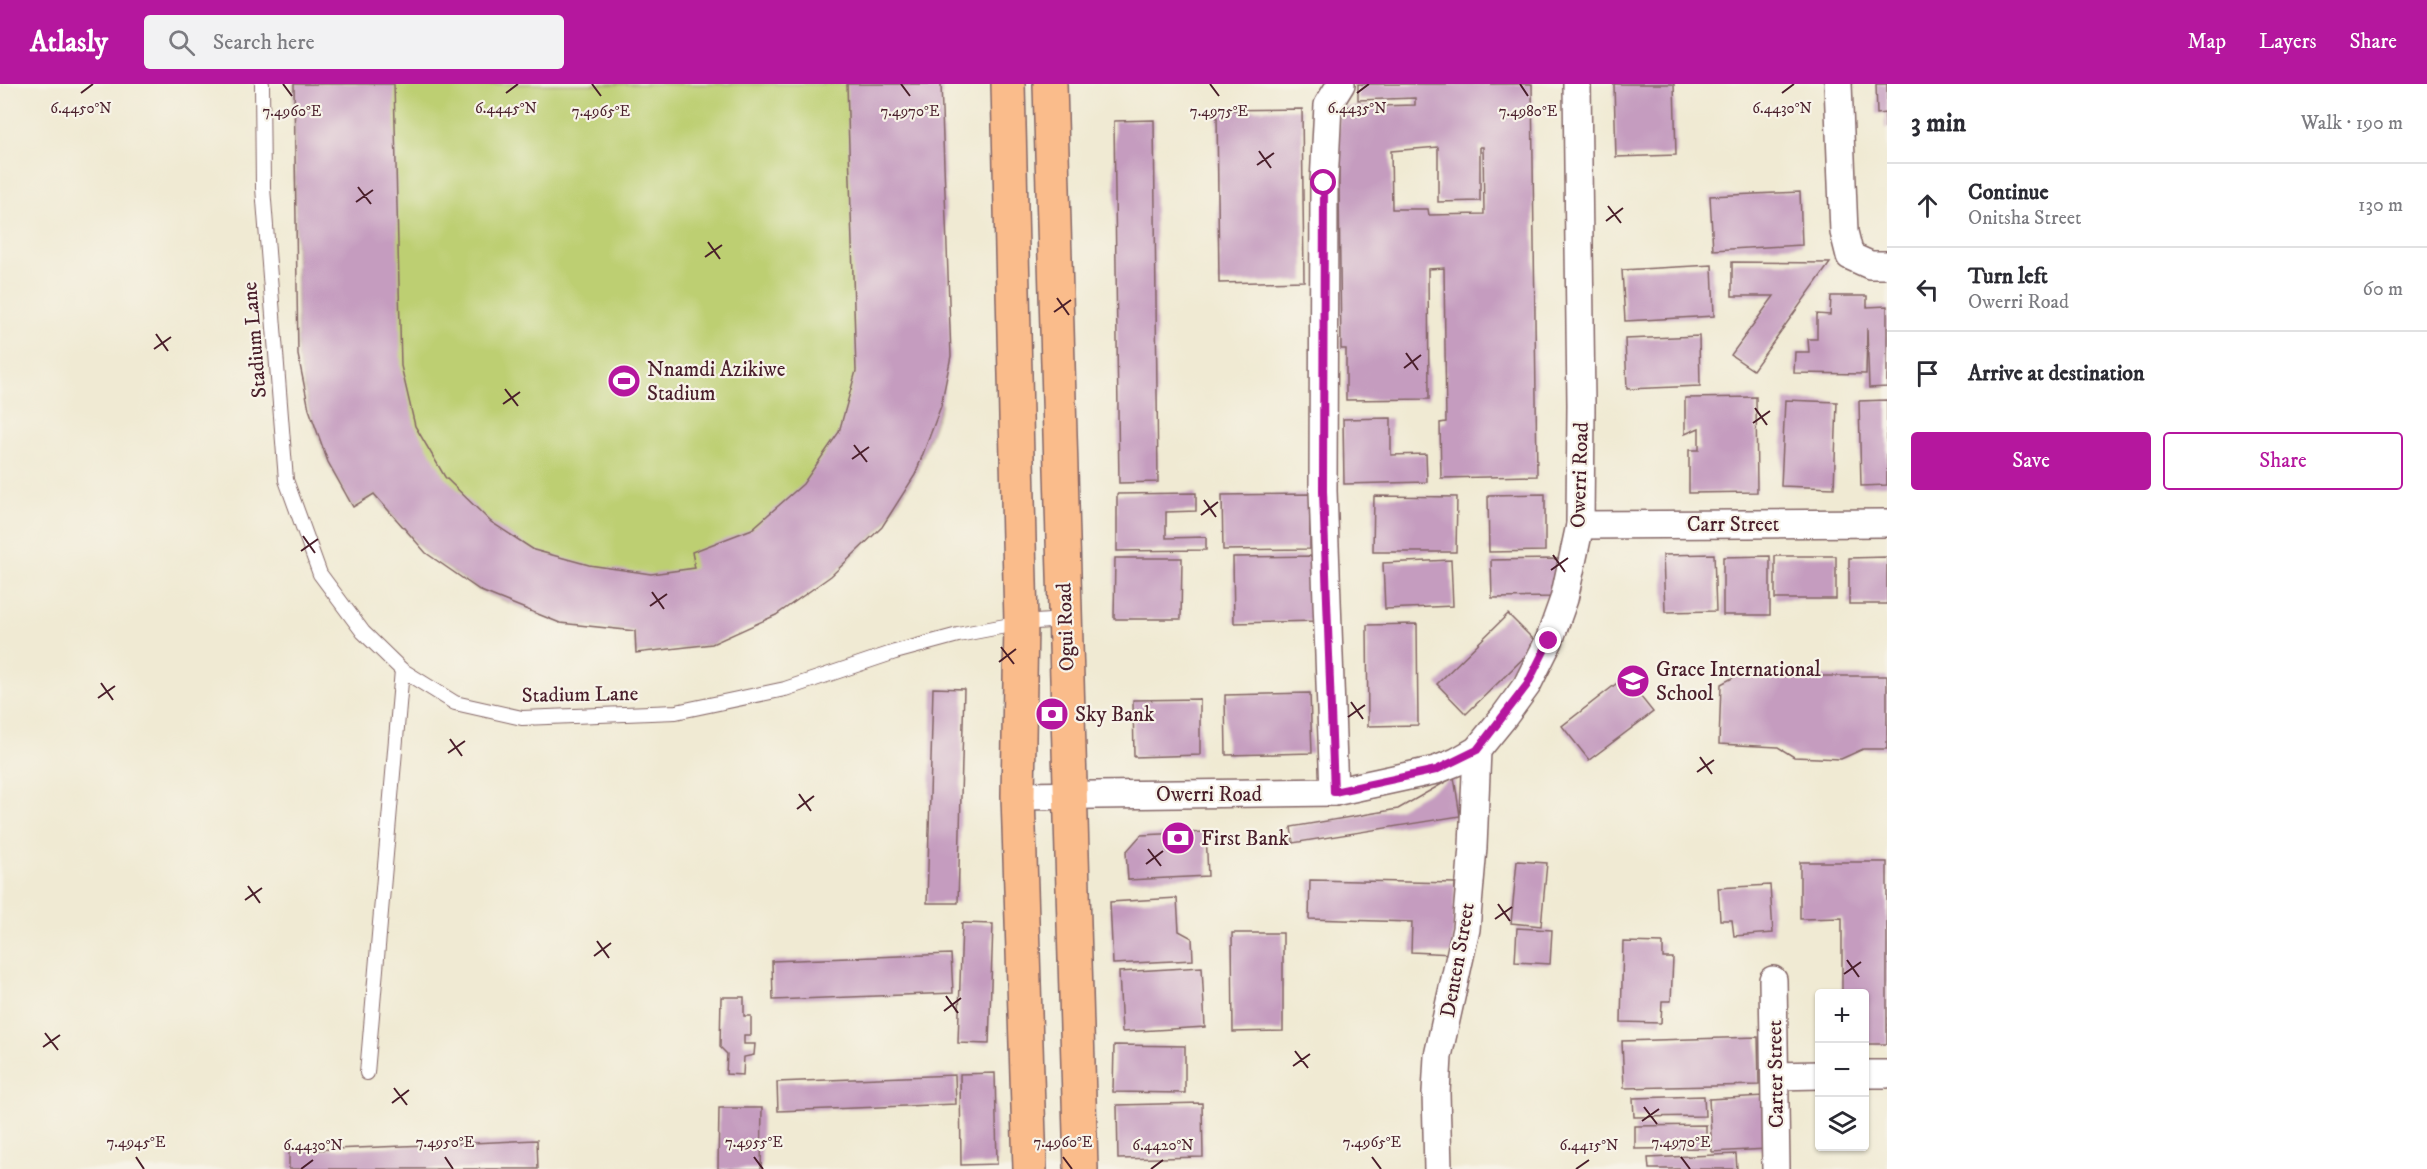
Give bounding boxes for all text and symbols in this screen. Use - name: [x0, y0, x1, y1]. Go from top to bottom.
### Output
- search box: [144, 15, 564, 69]
- text: Atlasly: [30, 25, 108, 60]
- icon: search: [165, 26, 198, 59]
- text: Search here: [213, 29, 315, 56]
- text: Map: [2187, 29, 2226, 55]
- text: Layers: [2259, 29, 2317, 55]
- text: Share: [2350, 29, 2397, 55]
- text: 6.4450°N: [50, 99, 112, 118]
- text: 6.4445°N: [475, 99, 537, 118]
- text: 6.4435°N: [1328, 99, 1386, 118]
- text: 6.4430°N: [1752, 99, 1812, 118]
- text: 7.4960°E: [263, 102, 322, 121]
- text: 7.4965°E: [572, 102, 631, 121]
- text: 7.4970°E: [880, 102, 940, 121]
- text: 7.4975°E: [1190, 102, 1249, 121]
- text: 7.4980°E: [1499, 102, 1558, 121]
- text: 3 min: [1911, 107, 1966, 140]
- text: Walk · 190 m: [2301, 111, 2403, 136]
- route start: [1310, 169, 1336, 195]
- text: Continue: [1968, 179, 2049, 206]
- icon: ahead: [1911, 189, 1944, 222]
- text: 130 m: [2358, 193, 2403, 218]
- text: Onitsha Street: [1968, 206, 2081, 231]
- text: Turn left: [1968, 263, 2048, 290]
- icon: left: [1911, 273, 1944, 306]
- text: 60 m: [2363, 277, 2403, 302]
- street label: Stadium Lane: [237, 280, 273, 399]
- text: Owerri Road: [1968, 290, 2069, 315]
- place label: Nnamdi Azikiwe Stadium: [647, 357, 786, 407]
- icon: arrive: [1911, 357, 1944, 390]
- text: Arrive at destination: [1968, 360, 2145, 387]
- sports icon: Nnamdi Azikiwe Stadium: [606, 363, 642, 399]
- street label: Owerri Road: [1565, 421, 1595, 528]
- button: Save: [1911, 432, 2151, 490]
- button: Share: [2163, 432, 2403, 490]
- street label: Carr Street: [1687, 512, 1780, 538]
- street label: Ogui Road: [1051, 582, 1081, 672]
- route end: [1535, 627, 1561, 653]
- place label: Grace International School: [1656, 657, 1822, 707]
- school or university icon: Grace International School: [1615, 663, 1651, 699]
- street label: Stadium Lane: [522, 681, 639, 709]
- bank icon: Sky Bank: [1034, 696, 1070, 732]
- place label: Sky Bank: [1075, 702, 1155, 728]
- street label: Owerri Road: [1156, 782, 1263, 808]
- bank icon: First Bank: [1160, 820, 1196, 856]
- place label: First Bank: [1201, 826, 1290, 852]
- street label: Denten Street: [1435, 901, 1481, 1019]
- map controls: [1815, 989, 1869, 1151]
- button: +: [1815, 989, 1869, 1043]
- street label: Carter Street: [1762, 1019, 1790, 1128]
- button: −: [1815, 1043, 1869, 1097]
- button: layers: [1815, 1097, 1869, 1151]
- text: 7.4945°E: [106, 1133, 166, 1152]
- text: 7.4950°E: [416, 1133, 475, 1152]
- text: 7.4955°E: [725, 1133, 783, 1152]
- text: 7.4960°E: [1034, 1133, 1093, 1152]
- text: 7.4965°E: [1343, 1133, 1402, 1152]
- text: 7.4970°E: [1651, 1133, 1711, 1152]
- text: 6.4430°N: [283, 1136, 343, 1155]
- text: 6.4420°N: [1132, 1136, 1194, 1155]
- text: 6.4415°N: [1560, 1136, 1618, 1155]

